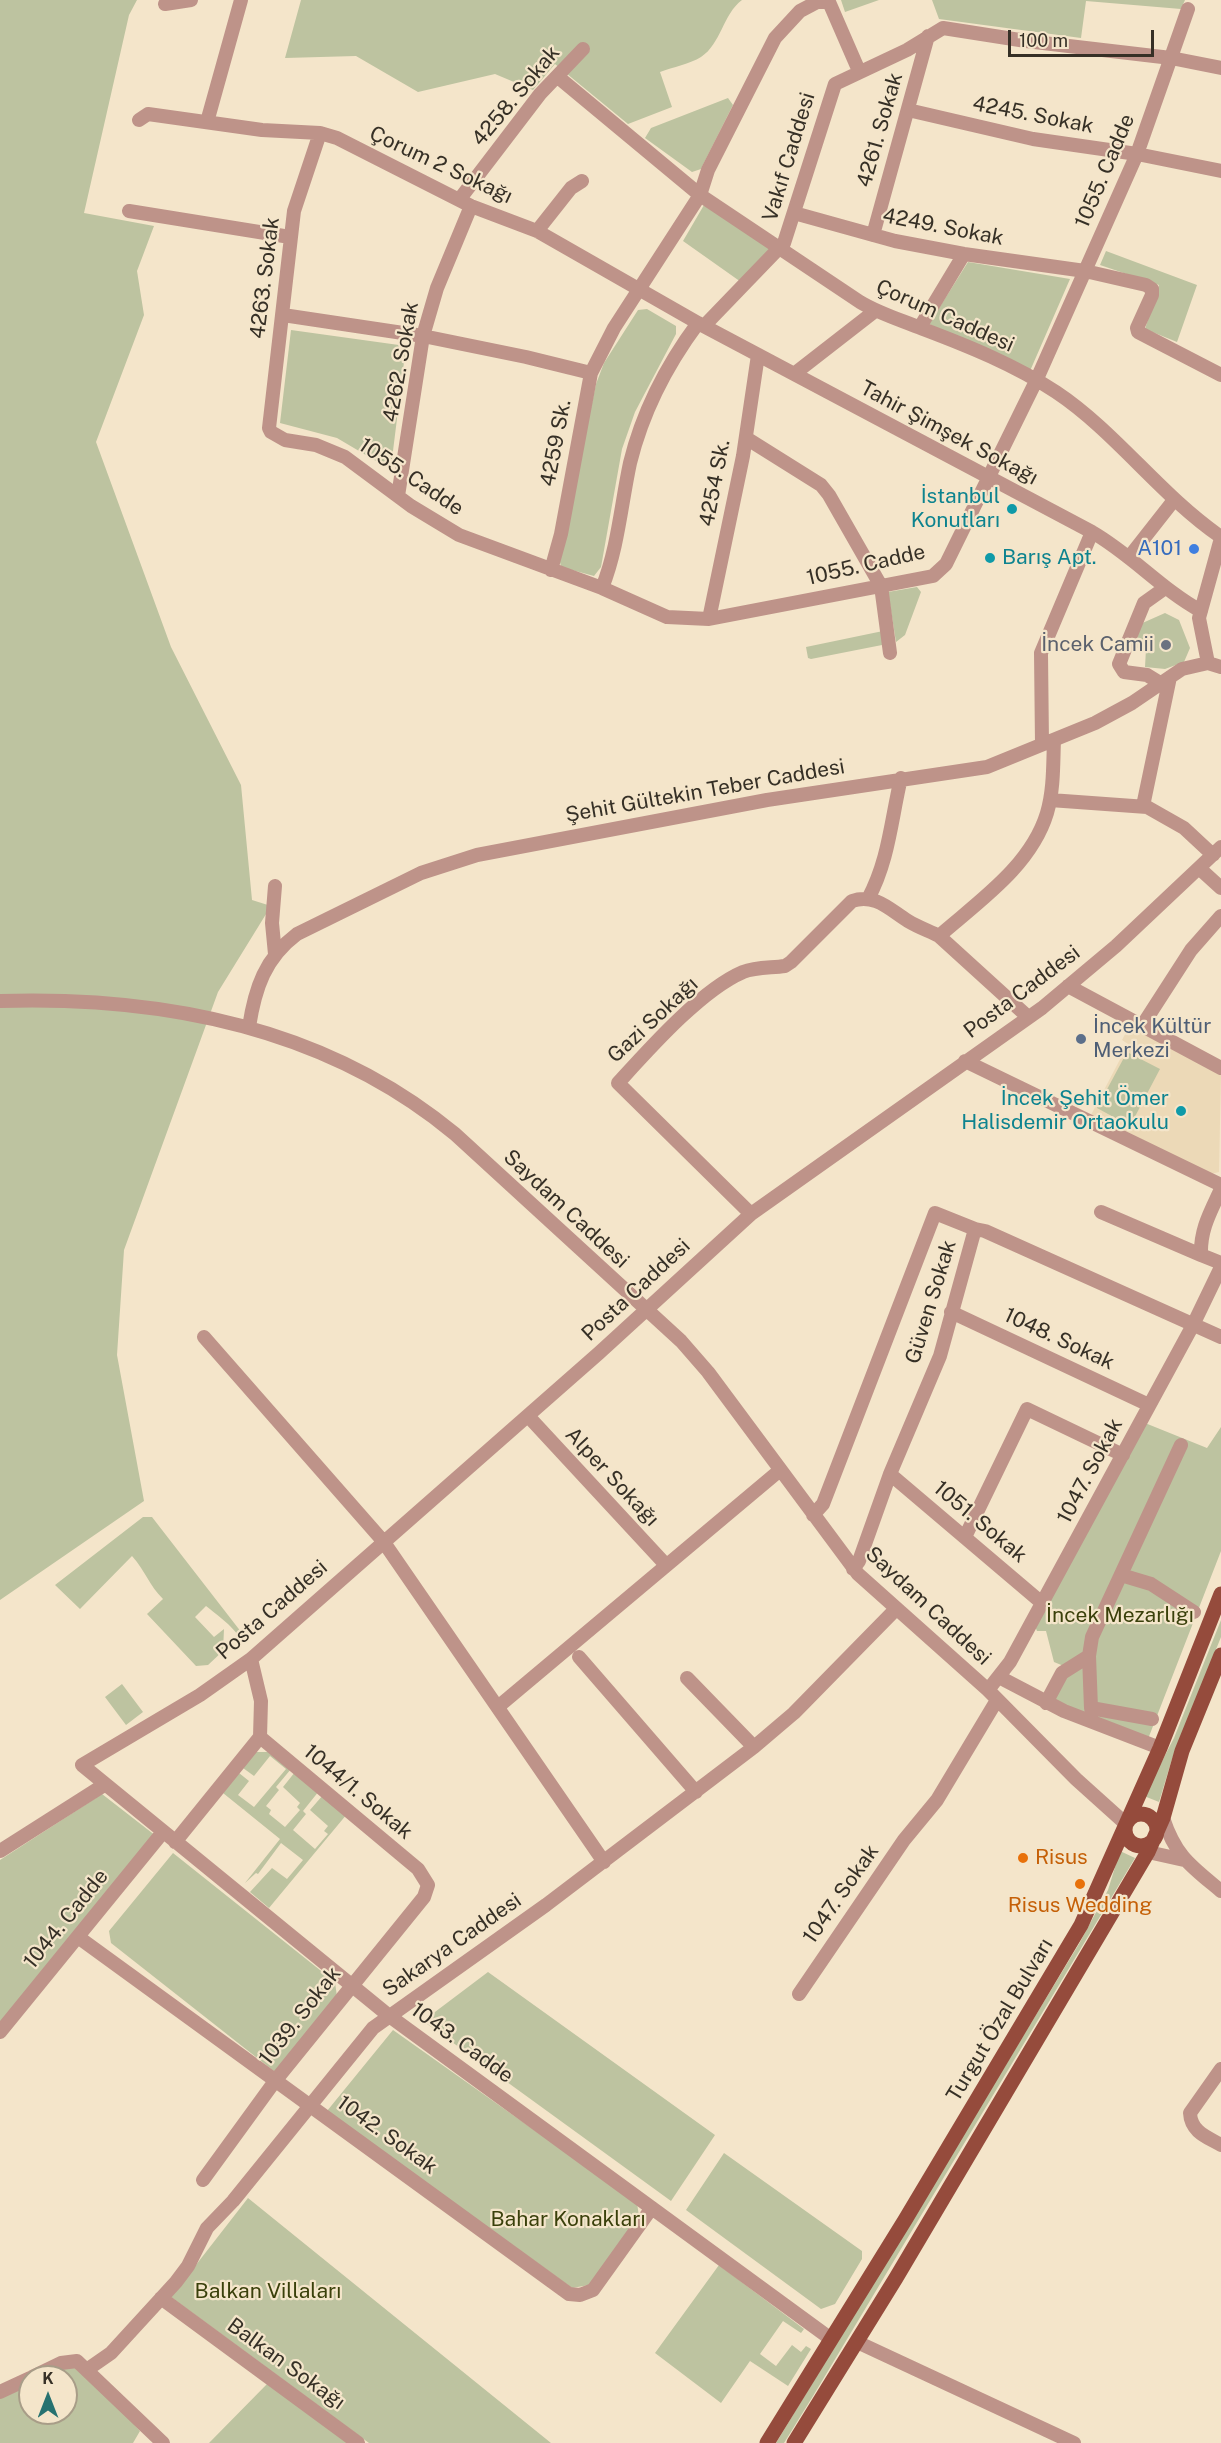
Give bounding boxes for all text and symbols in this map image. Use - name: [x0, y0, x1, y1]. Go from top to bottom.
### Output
- scale bar: [1011, 18, 1156, 56]
- text: 100 m: [1019, 30, 1068, 51]
- street label: 4258. Sokak: [467, 41, 565, 151]
- street label: 4261. Sokak: [852, 70, 908, 190]
- street label: Vakıf Caddesi: [757, 89, 821, 225]
- street label: 4245. Sokak: [970, 91, 1096, 139]
- street label: 1055. Cadde: [1070, 110, 1140, 232]
- street label: Çorum 2 Sokağı: [365, 121, 517, 209]
- street label: 4249. Sokak: [880, 203, 1006, 251]
- street label: 4263. Sokak: [245, 216, 285, 340]
- street label: Çorum Caddesi: [872, 274, 1018, 358]
- street label: 4262. Sokak: [378, 300, 424, 424]
- street label: Tahir Şimşek Sokağı: [856, 375, 1042, 491]
- street label: 4259 Sk.: [535, 397, 577, 489]
- street label: 1055. Cadde: [354, 433, 468, 521]
- street label: 4254 Sk.: [694, 437, 736, 529]
- place label: İstanbul Konutları: [911, 484, 1000, 534]
- marker: İstanbul Konutları: [1005, 502, 1019, 516]
- place label: A101: [1137, 536, 1182, 562]
- street label: 1055. Cadde: [804, 539, 928, 591]
- marker: A101: [1187, 542, 1201, 556]
- place label: Barış Apt.: [1002, 545, 1097, 571]
- marker: Barış Apt.: [983, 551, 997, 565]
- place label: İncek Camii: [1041, 632, 1154, 658]
- marker: İncek Camii: [1159, 638, 1173, 652]
- street label: Şehit Gültekin Teber Caddesi: [563, 754, 847, 828]
- street label: Posta Caddesi: [959, 940, 1085, 1044]
- street label: Gazi Sokağı: [603, 972, 703, 1068]
- place label: İncek Kültür Merkezi: [1093, 1014, 1211, 1064]
- marker: İncek Kültür Merkezi: [1074, 1032, 1088, 1046]
- place label: İncek Şehit Ömer Halisdemir Ortaokulu: [961, 1086, 1169, 1136]
- marker: İncek Şehit Ömer Halisdemir Ortaokulu: [1174, 1104, 1188, 1118]
- street label: Saydam Caddesi: [498, 1144, 634, 1274]
- street label: Posta Caddesi: [577, 1233, 695, 1347]
- street label: Güven Sokak: [900, 1237, 962, 1367]
- street label: 1048. Sokak: [1000, 1302, 1118, 1376]
- street label: 1047. Sokak: [1052, 1414, 1128, 1528]
- street label: Alper Sokağı: [560, 1422, 664, 1532]
- street label: 1051. Sokak: [928, 1476, 1032, 1568]
- street label: Saydam Caddesi: [860, 1541, 996, 1671]
- street label: Posta Caddesi: [211, 1555, 333, 1665]
- park label: İncek Mezarlığı: [1046, 1603, 1194, 1629]
- street label: 1044/1. Sokak: [298, 1739, 418, 1845]
- street label: 1047. Sokak: [798, 1840, 884, 1948]
- place label: Risus: [1035, 1845, 1088, 1871]
- marker: Risus: [1016, 1851, 1030, 1865]
- street label: 1044. Cadde: [18, 1864, 114, 1974]
- marker: Risus Wedding: [1073, 1877, 1087, 1891]
- street label: Sakarya Caddesi: [378, 1888, 526, 2002]
- place label: Risus Wedding: [1008, 1893, 1152, 1919]
- street label: Turgut Özal Bulvarı: [941, 1934, 1059, 2106]
- street label: 1039. Sokak: [254, 1962, 346, 2070]
- street label: 1043. Cadde: [406, 1997, 518, 2089]
- street label: 1042. Sokak: [332, 2090, 442, 2180]
- park label: Bahar Konakları: [491, 2207, 645, 2233]
- park label: Balkan Villaları: [195, 2279, 341, 2305]
- street label: Balkan Sokağı: [222, 2313, 350, 2415]
- north arrow: [18, 2365, 78, 2425]
- text: K: [42, 2369, 54, 2388]

